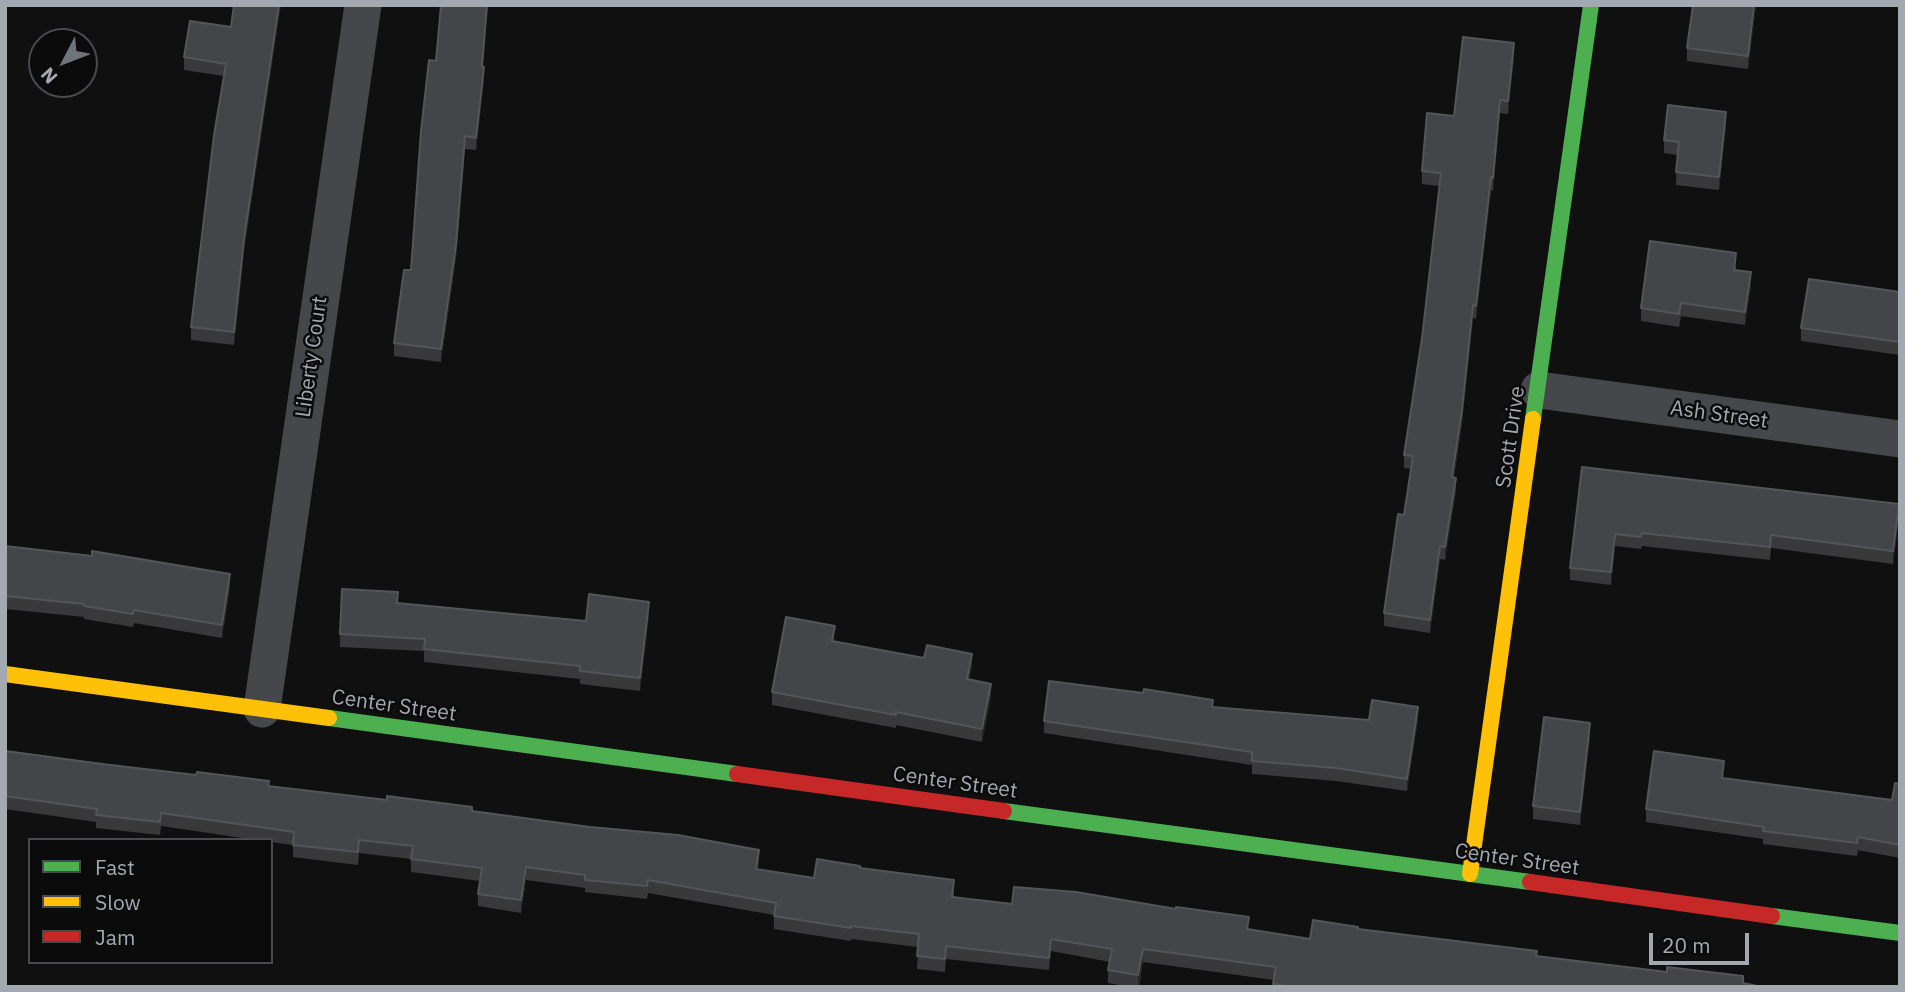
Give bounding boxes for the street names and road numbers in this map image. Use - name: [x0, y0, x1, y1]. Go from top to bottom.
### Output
- street label: Liberty Court: [291, 295, 333, 419]
- street label: Scott Drive: [1491, 384, 1531, 490]
- street label: Ash Street: [1669, 396, 1769, 434]
- street label: Center Street: [330, 685, 458, 727]
- street label: Center Street: [891, 762, 1019, 804]
- street label: Center Street: [1453, 839, 1581, 881]

